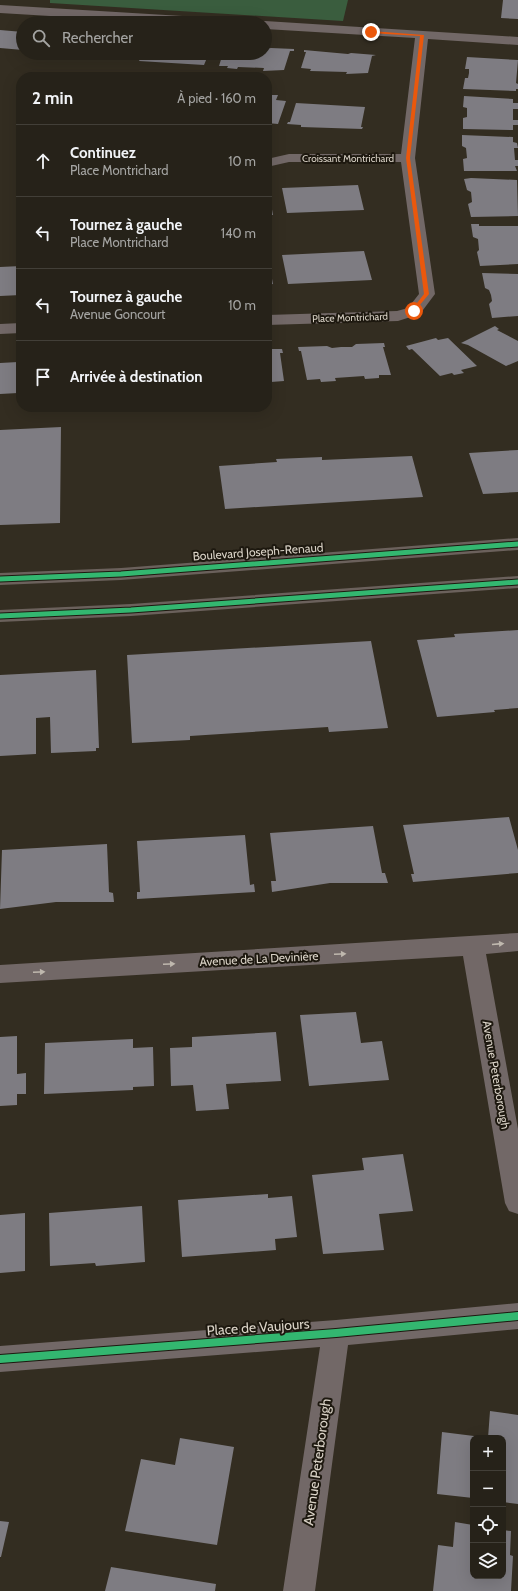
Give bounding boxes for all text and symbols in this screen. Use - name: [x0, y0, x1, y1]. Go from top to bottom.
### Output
- search box: [16, 16, 272, 60]
- route end: [362, 23, 380, 41]
- icon: search: [30, 27, 52, 49]
- text: Rechercher: [62, 29, 133, 47]
- text: 2 min: [32, 88, 73, 108]
- text: À pied · 160 m: [177, 90, 256, 106]
- text: Continuez: [70, 144, 136, 162]
- icon: ahead: [32, 150, 54, 172]
- street label: Croissant Montrichard: [302, 152, 394, 165]
- text: 10 m: [228, 153, 256, 169]
- text: Place Montrichard: [70, 162, 168, 178]
- text: Tournez à gauche: [70, 216, 182, 234]
- icon: left: [32, 222, 54, 244]
- text: 140 m: [221, 225, 256, 241]
- text: Place Montrichard: [70, 234, 168, 250]
- text: Tournez à gauche: [70, 288, 182, 306]
- icon: left: [32, 294, 54, 316]
- text: 10 m: [228, 297, 256, 313]
- route start: [405, 302, 423, 320]
- text: Avenue Goncourt: [70, 306, 166, 322]
- street label: Place Montrichard: [312, 310, 388, 325]
- icon: arrive: [32, 366, 54, 388]
- text: Arrivée à destination: [70, 368, 202, 386]
- street label: Boulevard Joseph-Renaud: [192, 539, 324, 564]
- one-way arrow: [492, 941, 504, 947]
- street label: Avenue de La Devinière: [199, 948, 319, 969]
- one-way arrow: [334, 951, 346, 958]
- one-way arrow: [163, 961, 175, 968]
- one-way arrow: [33, 968, 45, 975]
- street label: Avenue Peterborough: [480, 1020, 513, 1130]
- street label: Place de Vaujours: [206, 1314, 310, 1340]
- street label: Avenue Peterborough: [299, 1397, 335, 1527]
- map controls: [470, 1435, 506, 1579]
- button: +: [470, 1435, 506, 1471]
- button: −: [470, 1471, 506, 1507]
- button: locate: [470, 1507, 506, 1543]
- button: layers: [470, 1543, 506, 1579]

